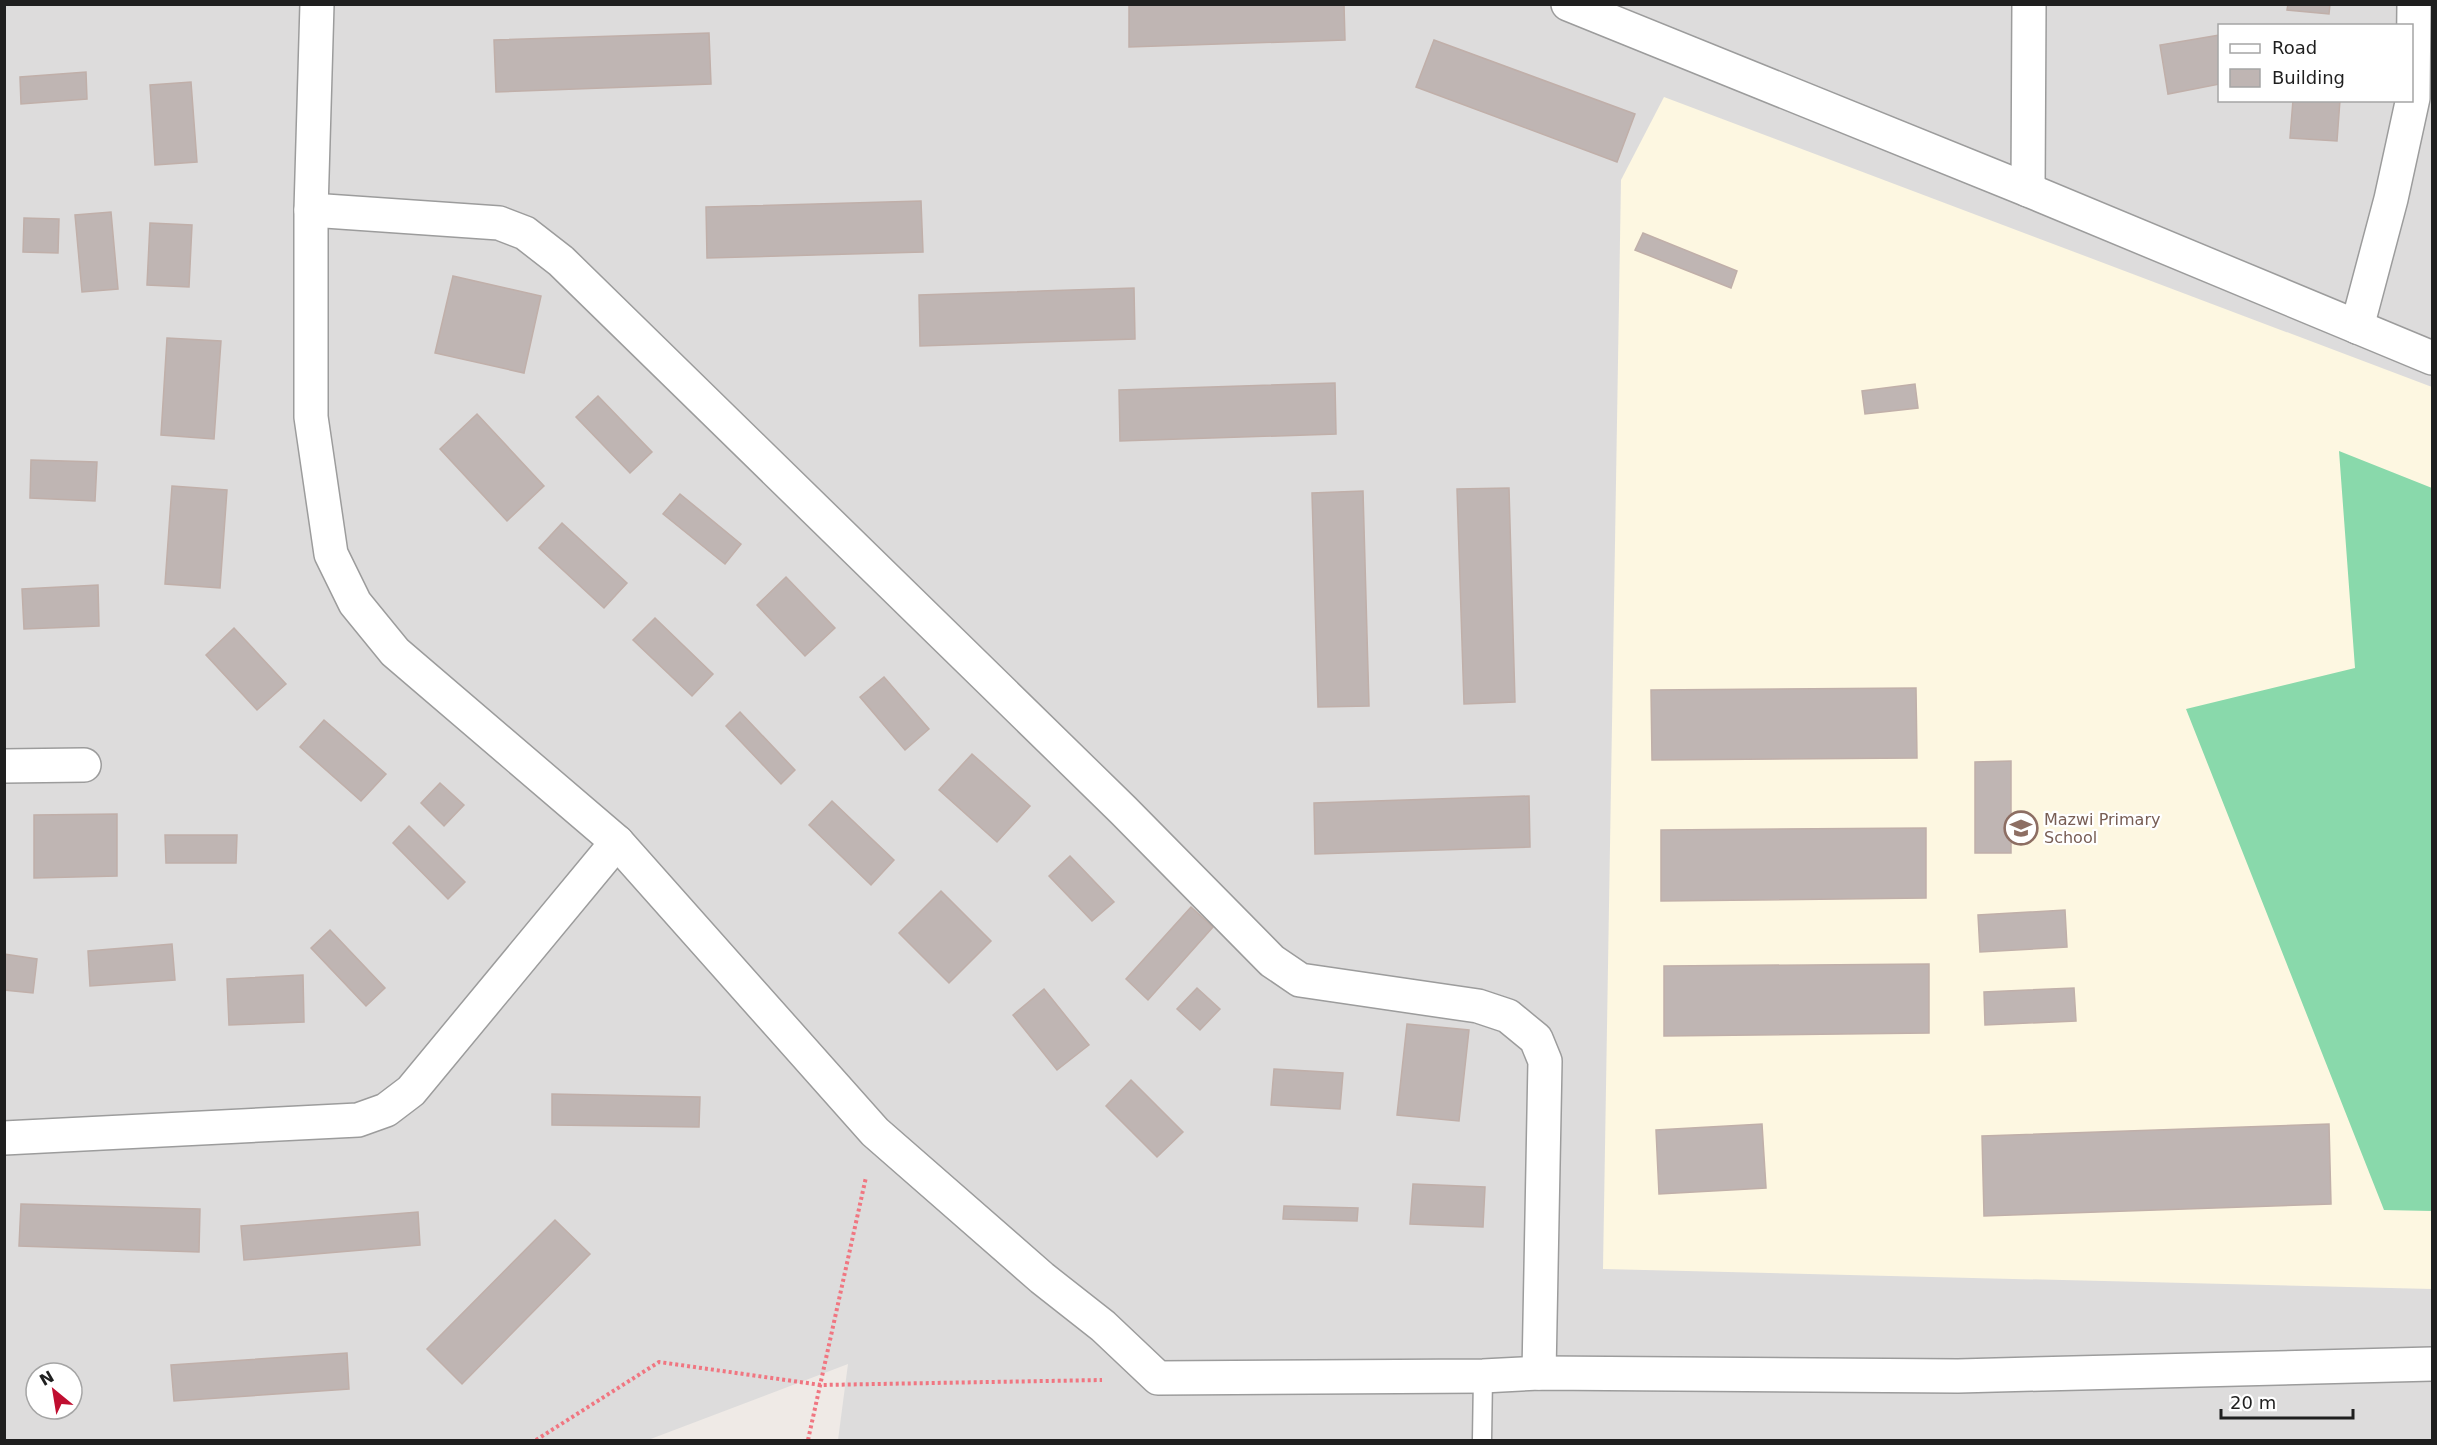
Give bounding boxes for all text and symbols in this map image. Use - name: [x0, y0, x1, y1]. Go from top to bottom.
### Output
- legend: [2218, 24, 2413, 102]
- text: Road: [2272, 37, 2317, 58]
- text: Building: [2272, 67, 2345, 88]
- school or university icon: Mazwi Primary School: [2003, 810, 2039, 846]
- place label: Mazwi Primary School: [2044, 810, 2160, 847]
- north arrow: [24, 1361, 84, 1421]
- text: N: [36, 1367, 57, 1390]
- scale bar: [2221, 1382, 2353, 1420]
- text: 20 m: [2230, 1392, 2276, 1413]

